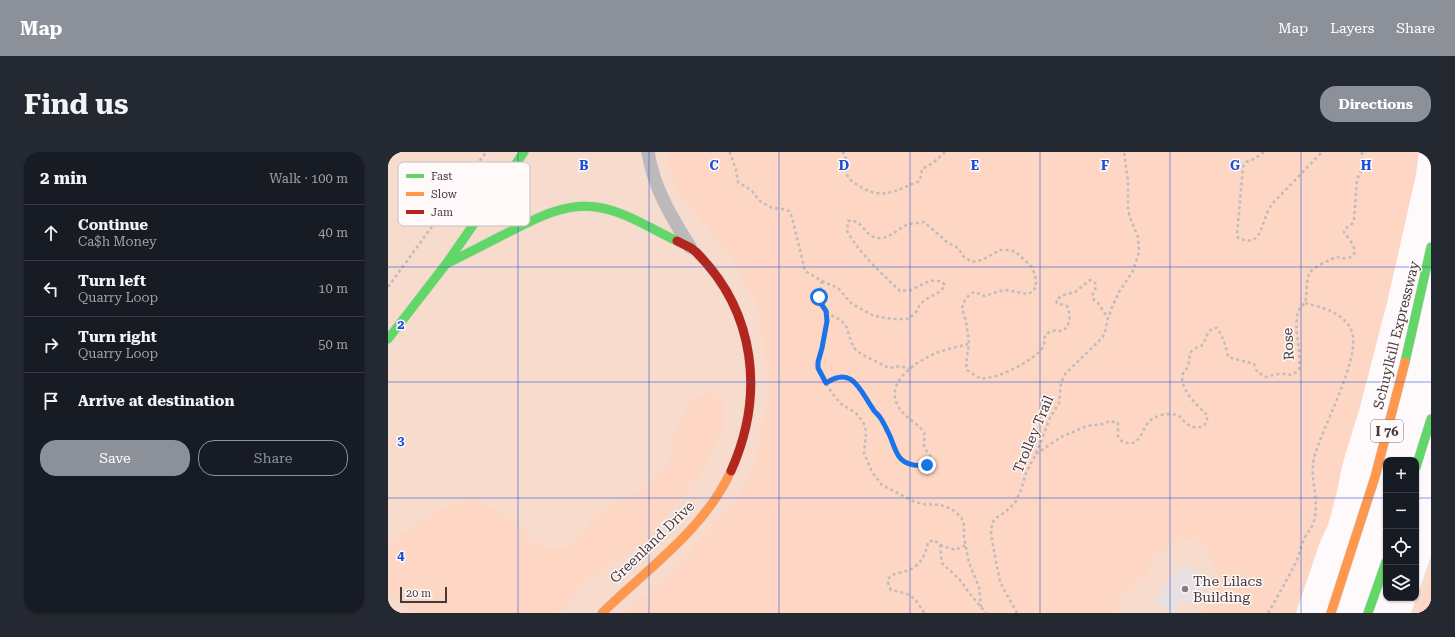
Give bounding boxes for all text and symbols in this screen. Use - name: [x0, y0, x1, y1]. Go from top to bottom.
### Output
- text: Map: [20, 17, 62, 40]
- text: Map: [1278, 20, 1308, 36]
- text: Layers: [1330, 20, 1374, 36]
- text: Share: [1396, 20, 1435, 36]
- button: Directions: [1320, 86, 1431, 122]
- text: Find us: [24, 88, 128, 121]
- text: B: [579, 158, 589, 173]
- text: C: [709, 158, 719, 173]
- text: D: [839, 158, 849, 173]
- text: E: [971, 158, 979, 173]
- text: F: [1101, 158, 1109, 173]
- text: G: [1230, 158, 1240, 173]
- text: H: [1361, 158, 1372, 173]
- legend: [398, 162, 530, 226]
- text: 2 min: [40, 168, 87, 188]
- text: Fast: [431, 170, 452, 183]
- text: Walk · 100 m: [269, 171, 348, 186]
- text: Slow: [431, 188, 458, 201]
- text: Jam: [431, 206, 453, 219]
- text: Continue: [78, 216, 148, 234]
- icon: ahead: [40, 222, 62, 244]
- text: 40 m: [318, 225, 348, 240]
- text: Ca$h Money: [78, 234, 157, 249]
- street label: Schuylkill Expressway: [1370, 259, 1422, 411]
- text: Turn left: [78, 272, 146, 290]
- icon: left: [40, 278, 62, 300]
- text: 10 m: [318, 281, 348, 296]
- route start: [810, 288, 828, 306]
- text: Quarry Loop: [78, 290, 158, 305]
- text: 2: [397, 317, 405, 332]
- street label: Rose: [1279, 327, 1297, 361]
- text: Turn right: [78, 328, 157, 346]
- icon: right: [40, 334, 62, 356]
- text: 50 m: [318, 337, 348, 352]
- text: Quarry Loop: [78, 346, 158, 361]
- icon: arrive: [40, 390, 62, 412]
- text: Arrive at destination: [78, 392, 234, 410]
- street label: Trolley Trail: [1009, 392, 1057, 475]
- road number: I 76: [1371, 420, 1403, 442]
- text: 3: [397, 433, 405, 448]
- button: Save: [40, 440, 190, 476]
- button: Share: [198, 440, 348, 476]
- route end: [918, 456, 936, 474]
- map controls: [1383, 457, 1419, 601]
- button: +: [1383, 457, 1419, 493]
- button: −: [1383, 493, 1419, 529]
- street label: Greenland Drive: [607, 498, 698, 586]
- button: locate: [1383, 529, 1419, 565]
- text: 4: [397, 548, 405, 563]
- button: layers: [1383, 565, 1419, 601]
- place label: The Lilacs Building: [1193, 573, 1262, 605]
- marker: The Lilacs Building: [1180, 584, 1190, 594]
- scale bar: [400, 585, 447, 604]
- text: 20 m: [406, 587, 431, 600]

